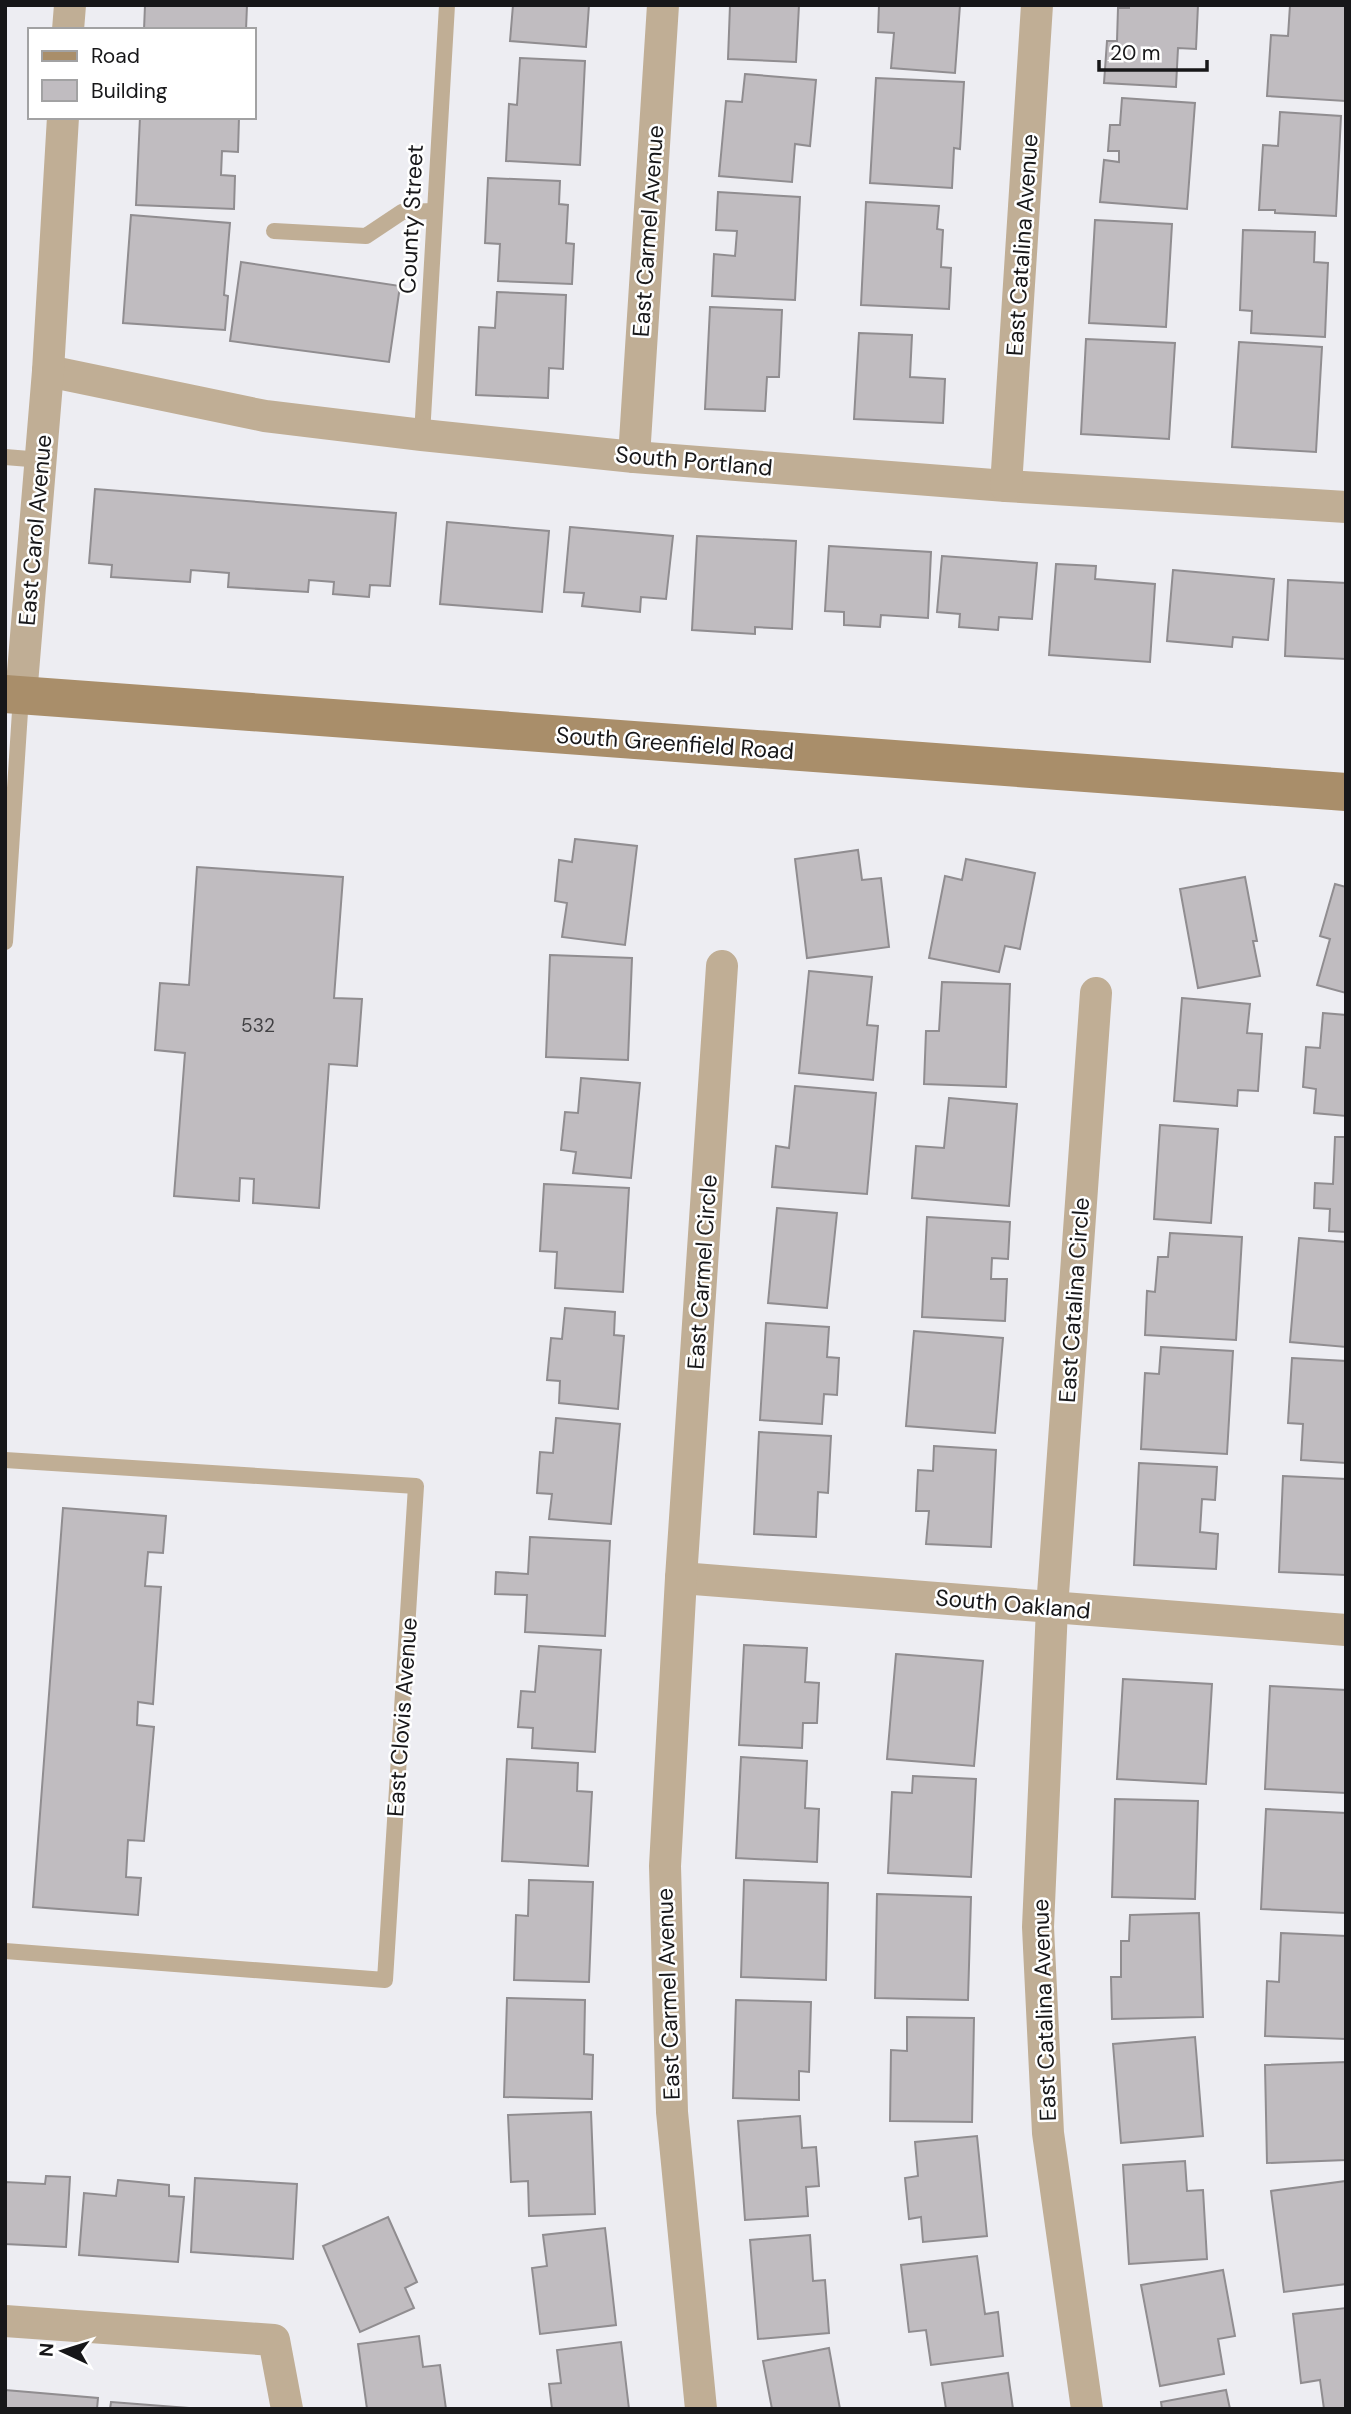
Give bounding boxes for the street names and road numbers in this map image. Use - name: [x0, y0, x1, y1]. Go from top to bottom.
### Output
- street label: East Carmel Avenue: [626, 124, 670, 338]
- street label: East Catalina Avenue: [999, 133, 1045, 357]
- street label: County Street: [392, 144, 430, 294]
- street label: East Carol Avenue: [12, 433, 58, 627]
- street label: South Portland: [614, 439, 774, 483]
- street label: South Greenfield Road: [555, 720, 795, 766]
- street label: East Carmel Circle: [680, 1173, 724, 1371]
- street label: East Catalina Circle: [1052, 1196, 1096, 1404]
- street label: South Oakland: [934, 1582, 1092, 1626]
- street label: East Clovis Avenue: [380, 1616, 424, 1818]
- street label: East Carmel Avenue: [649, 1887, 687, 2101]
- street label: East Catalina Avenue: [1025, 1898, 1063, 2122]

